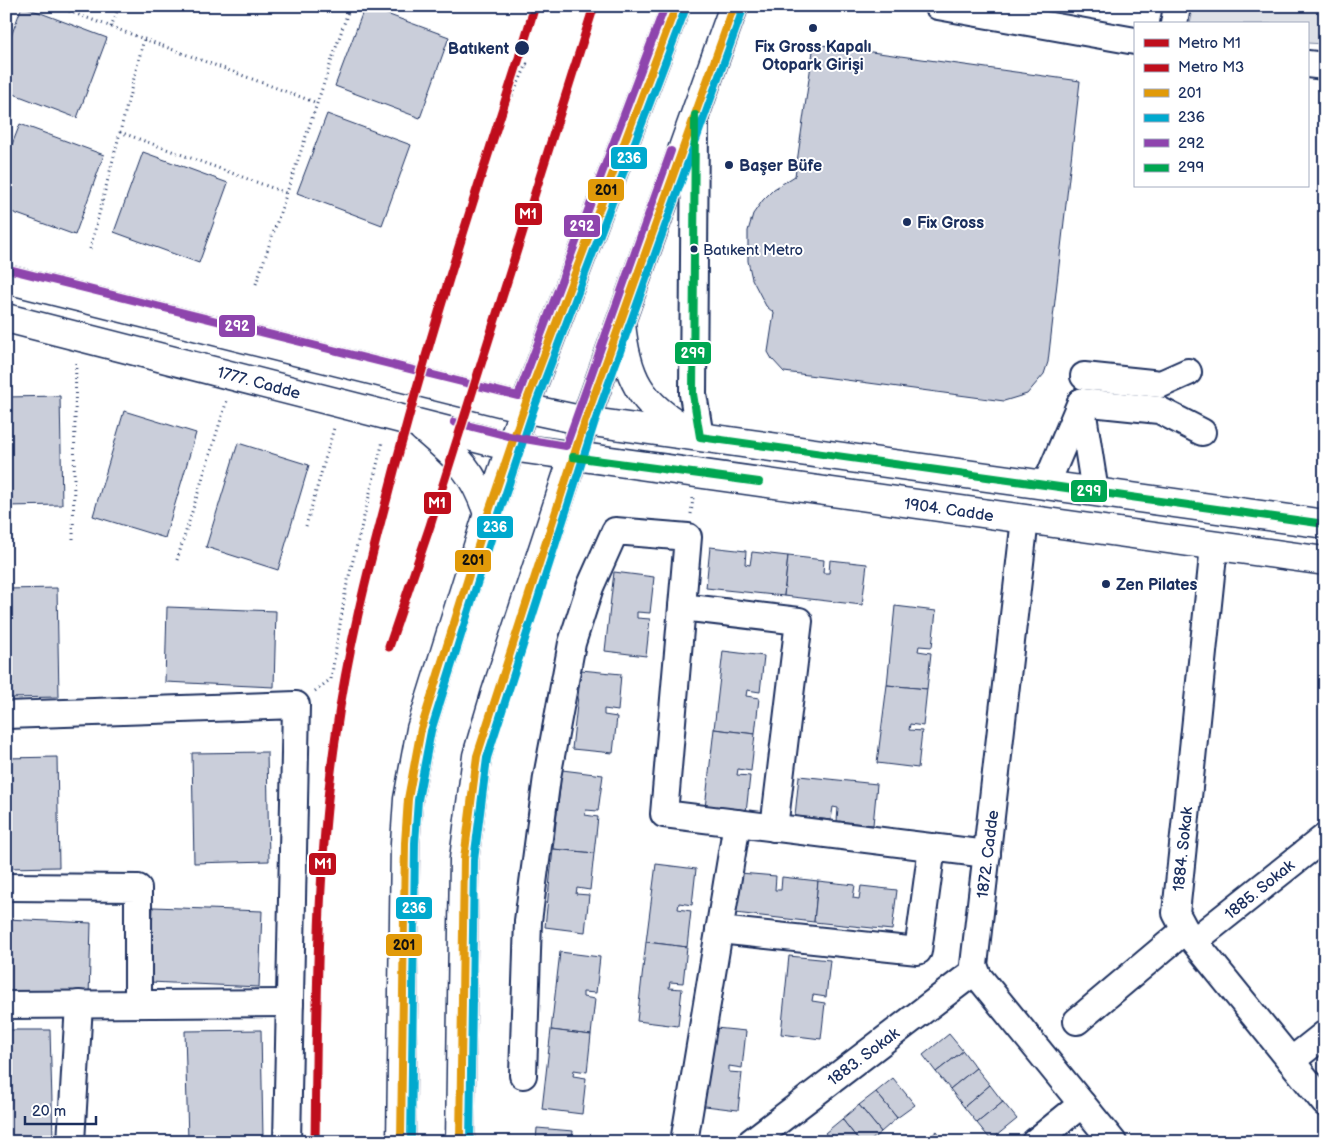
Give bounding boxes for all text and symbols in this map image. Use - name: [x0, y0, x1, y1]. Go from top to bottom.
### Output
- marker: Fix Gross Kapalı Otopark Girişi: [807, 22, 819, 34]
- legend: [1134, 22, 1308, 188]
- text: Metro M1: [1178, 34, 1241, 53]
- place label: Fix Gross Kapalı Otopark Girişi: [754, 38, 872, 75]
- marker: Batıkent: [513, 39, 531, 57]
- place label: Batıkent: [448, 40, 510, 59]
- text: Metro M3: [1178, 58, 1244, 77]
- text: 201: [1178, 84, 1201, 103]
- text: 236: [1178, 108, 1205, 127]
- text: 292: [1178, 134, 1205, 153]
- line badge: 236: [610, 146, 648, 170]
- text: 236: [617, 150, 641, 167]
- place label: Başer Büfe: [739, 157, 822, 176]
- text: 299: [1178, 158, 1204, 177]
- marker: Başer Büfe: [723, 159, 735, 171]
- line badge: 201: [587, 178, 625, 202]
- text: 201: [595, 182, 617, 199]
- line badge: M1: [514, 202, 543, 226]
- text: M1: [519, 206, 537, 223]
- line badge: 292: [563, 214, 601, 238]
- place label: Fix Gross: [917, 214, 984, 233]
- marker: Fix Gross: [901, 216, 913, 228]
- text: 292: [570, 218, 595, 235]
- place label: Batıkent Metro: [703, 241, 803, 260]
- marker: Batıkent Metro: [689, 244, 699, 254]
- line badge: 292: [218, 314, 256, 338]
- text: 292: [225, 318, 250, 335]
- line badge: 299: [674, 341, 712, 365]
- text: 299: [681, 345, 705, 362]
- street label: 1777. Cadde: [215, 363, 303, 404]
- line badge: 299: [1070, 479, 1108, 503]
- text: 299: [1077, 483, 1101, 500]
- line badge: M1: [423, 491, 452, 515]
- text: M1: [428, 495, 446, 512]
- street label: 1904. Cadde: [903, 495, 995, 526]
- line badge: 236: [476, 515, 514, 539]
- text: 236: [483, 519, 507, 536]
- line badge: 201: [454, 549, 492, 573]
- text: 201: [462, 552, 484, 569]
- place label: Zen Pilates: [1116, 576, 1197, 595]
- marker: Zen Pilates: [1100, 578, 1112, 590]
- street label: 1884. Sokak: [1170, 806, 1197, 892]
- street label: 1872. Cadde: [974, 809, 1003, 899]
- line badge: M1: [308, 852, 337, 876]
- text: M1: [314, 856, 332, 873]
- street label: 1885. Sokak: [1221, 856, 1299, 924]
- line badge: 236: [395, 896, 433, 920]
- text: 236: [402, 900, 426, 917]
- line badge: 201: [385, 933, 423, 957]
- text: 201: [393, 937, 415, 954]
- street label: 1883. Sokak: [824, 1024, 904, 1090]
- scale bar: [25, 1093, 96, 1125]
- text: 20 m: [32, 1102, 66, 1121]

